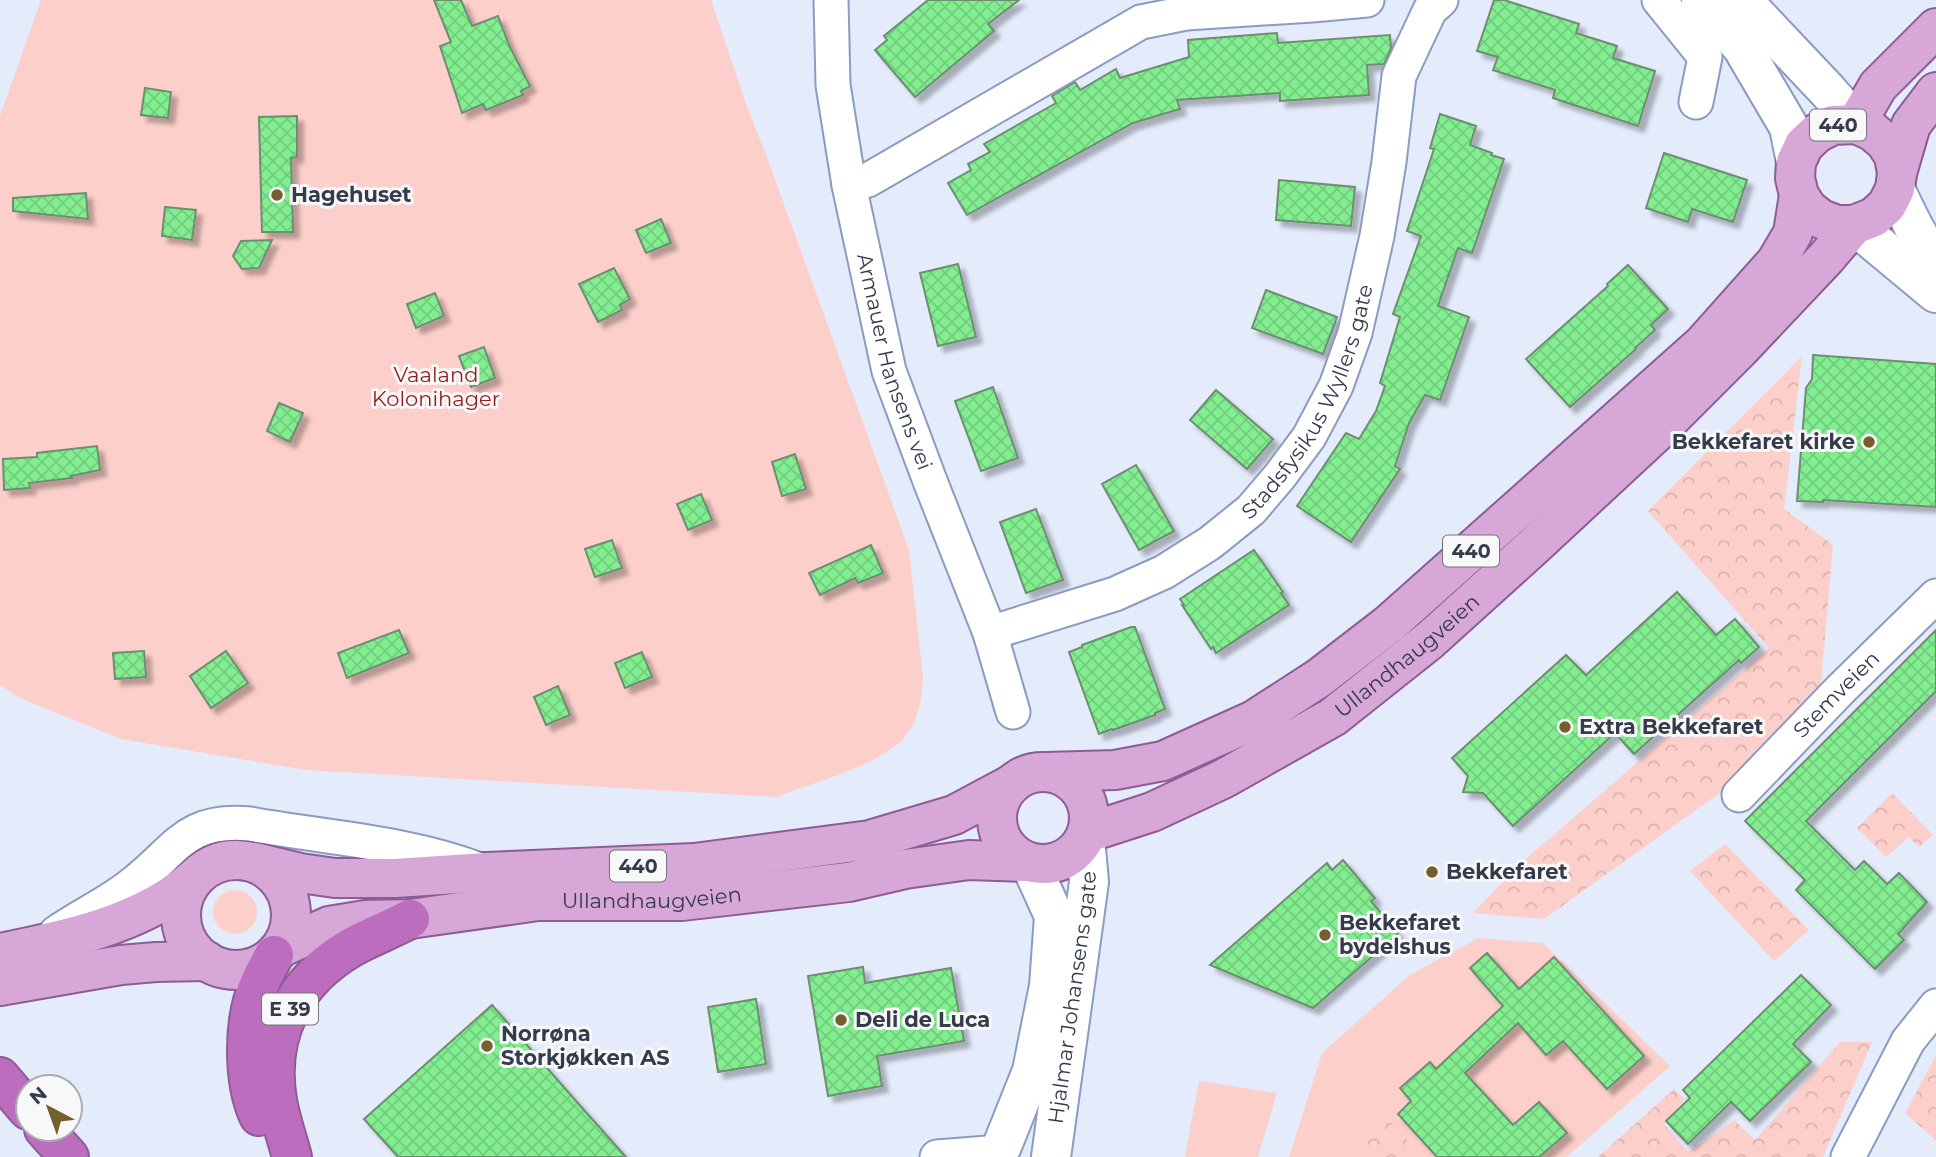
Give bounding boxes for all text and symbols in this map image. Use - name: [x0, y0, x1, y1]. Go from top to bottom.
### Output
- road number: 440: [1810, 110, 1866, 140]
- place label: Hagehuset: [291, 182, 411, 207]
- marker: Hagehuset: [269, 187, 285, 203]
- street label: Armauer Hansens vei: [852, 251, 938, 473]
- street label: Stadsfysikus Wyllers gate: [1237, 282, 1378, 524]
- park label: Vaaland Kolonihager: [372, 362, 500, 411]
- place label: Bekkefaret kirke: [1672, 429, 1855, 454]
- marker: Bekkefaret kirke: [1861, 434, 1877, 450]
- road number: 440: [1443, 536, 1499, 566]
- street label: Ullandhaugveien: [1330, 589, 1484, 723]
- street label: Stemveien: [1788, 645, 1884, 743]
- place label: Extra Bekkefaret: [1579, 714, 1763, 739]
- marker: Extra Bekkefaret: [1557, 719, 1573, 735]
- road number: 440: [610, 850, 666, 881]
- place label: Bekkefaret: [1446, 859, 1568, 884]
- marker: Bekkefaret: [1424, 864, 1440, 880]
- street label: Hjalmar Johansens gate: [1043, 870, 1101, 1125]
- street label: Ullandhaugveien: [562, 881, 743, 913]
- place label: Bekkefaret bydelshus: [1339, 910, 1461, 959]
- marker: Bekkefaret bydelshus: [1317, 927, 1333, 943]
- road number: E 39: [262, 993, 318, 1024]
- place label: Deli de Luca: [855, 1007, 990, 1032]
- marker: Deli de Luca: [833, 1012, 849, 1028]
- place label: Norrøna Storkjøkken AS: [501, 1021, 670, 1070]
- marker: Norrøna Storkjøkken AS: [479, 1038, 495, 1054]
- north arrow: [14, 1073, 84, 1143]
- text: N: [25, 1082, 52, 1109]

